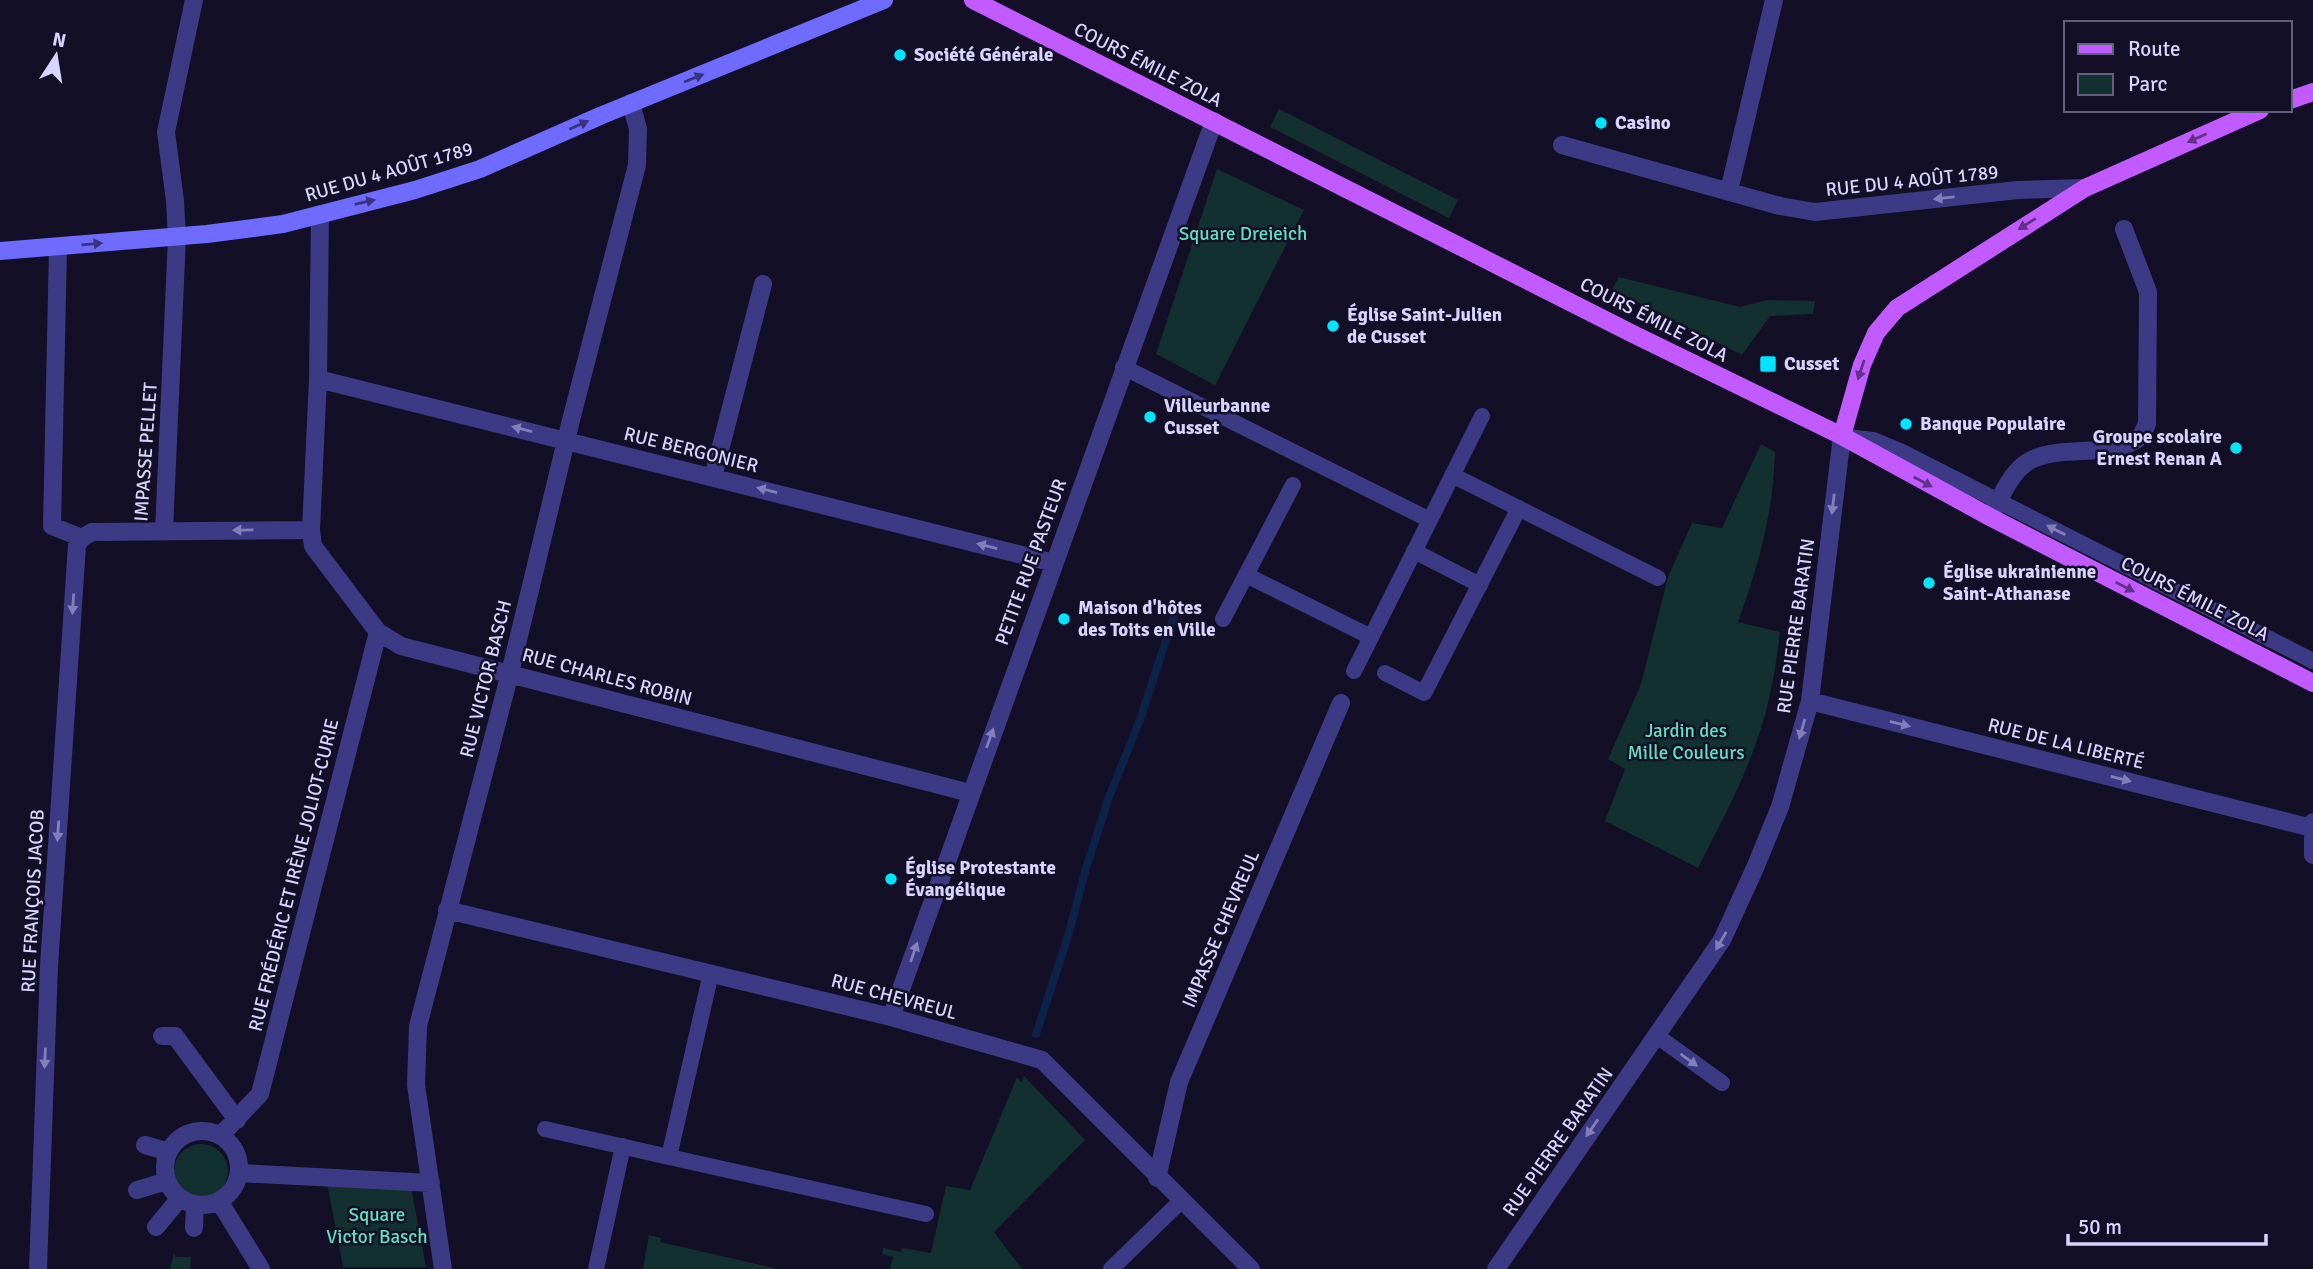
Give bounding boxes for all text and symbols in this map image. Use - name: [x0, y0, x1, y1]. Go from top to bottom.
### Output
- street label: COURS ÉMILE ZOLA: [1070, 17, 1226, 113]
- north arrow: [21, 21, 91, 91]
- legend: [2064, 21, 2292, 112]
- text: N: [50, 27, 68, 53]
- text: Route: [2128, 36, 2180, 62]
- place label: Société Générale: [914, 43, 1053, 67]
- marker: Société Générale: [892, 47, 908, 63]
- text: Parc: [2128, 71, 2167, 97]
- one-way arrow: [684, 72, 705, 83]
- place label: Casino: [1615, 111, 1671, 135]
- marker: Casino: [1593, 115, 1609, 131]
- one-way arrow: [568, 119, 589, 130]
- one-way arrow: [2187, 132, 2207, 144]
- street label: RUE DU 4 AOÛT 1789: [302, 137, 476, 207]
- street label: RUE DU 4 AOÛT 1789: [1824, 160, 2000, 202]
- one-way arrow: [1933, 193, 1955, 204]
- one-way arrow: [354, 196, 376, 207]
- one-way arrow: [2018, 217, 2037, 230]
- park label: Square Dreieich: [1179, 222, 1307, 246]
- one-way arrow: [82, 238, 104, 249]
- street label: COURS ÉMILE ZOLA: [1576, 272, 1732, 368]
- place label: Église Saint-Julien de Cusset: [1347, 303, 1502, 349]
- marker: Église Saint-Julien de Cusset: [1325, 318, 1341, 334]
- place label: Cusset: [1784, 352, 1839, 376]
- marker: Cusset: [1758, 354, 1778, 374]
- one-way arrow: [1856, 359, 1866, 380]
- street label: IMPASSE PELLET: [129, 381, 163, 522]
- place label: Villeurbanne Cusset: [1164, 394, 1270, 440]
- marker: Villeurbanne Cusset: [1142, 409, 1158, 425]
- place label: Banque Populaire: [1920, 412, 2066, 436]
- marker: Banque Populaire: [1898, 416, 1914, 432]
- street label: RUE BERGONIER: [621, 422, 761, 478]
- one-way arrow: [511, 423, 533, 434]
- place label: Groupe scolaire Ernest Renan A: [2093, 425, 2222, 471]
- marker: Groupe scolaire Ernest Renan A: [2228, 440, 2244, 456]
- one-way arrow: [1914, 475, 1934, 487]
- street label: PETITE RUE PASTEUR: [990, 476, 1072, 648]
- one-way arrow: [756, 484, 778, 495]
- one-way arrow: [1828, 493, 1839, 515]
- one-way arrow: [232, 525, 254, 536]
- one-way arrow: [2046, 525, 2066, 536]
- street label: RUE PIERRE BARATIN: [1772, 537, 1820, 715]
- one-way arrow: [976, 540, 998, 551]
- street label: COURS ÉMILE ZOLA: [2117, 551, 2273, 647]
- place label: Église ukrainienne Saint-Athanase: [1943, 560, 2096, 606]
- marker: Église ukrainienne Saint-Athanase: [1921, 575, 1937, 591]
- one-way arrow: [2115, 581, 2135, 592]
- one-way arrow: [67, 594, 78, 616]
- place label: Maison d'hôtes des Toits en Ville: [1078, 596, 1216, 642]
- street label: RUE VICTOR BASCH: [455, 598, 517, 760]
- marker: Maison d'hôtes des Toits en Ville: [1056, 611, 1072, 627]
- street label: RUE CHARLES ROBIN: [519, 643, 695, 711]
- street label: RUE DE LA LIBERTÉ: [1985, 713, 2147, 775]
- street label: RUE FRÉDÉRIC ET IRÈNE JOLIOT-CURIE: [243, 716, 345, 1034]
- park label: Jardin des Mille Couleurs: [1627, 719, 1745, 765]
- one-way arrow: [1797, 719, 1807, 740]
- one-way arrow: [1889, 719, 1911, 730]
- one-way arrow: [985, 728, 996, 749]
- one-way arrow: [2110, 774, 2132, 785]
- street label: RUE FRANÇOIS JACOB: [16, 809, 50, 993]
- one-way arrow: [52, 821, 63, 843]
- street label: IMPASSE CHEVREUL: [1177, 846, 1265, 1011]
- place label: Église Protestante Évangélique: [905, 856, 1056, 902]
- marker: Église Protestante Évangélique: [883, 871, 899, 887]
- one-way arrow: [1715, 931, 1727, 950]
- one-way arrow: [909, 942, 920, 963]
- street label: RUE CHEVREUL: [828, 969, 960, 1025]
- one-way arrow: [40, 1048, 51, 1070]
- one-way arrow: [1680, 1052, 1698, 1066]
- street label: RUE PIERRE BARATIN: [1498, 1063, 1618, 1221]
- one-way arrow: [1585, 1119, 1599, 1137]
- scale bar: [2068, 1202, 2266, 1246]
- park label: Square Victor Basch: [326, 1203, 428, 1249]
- text: 50 m: [2078, 1214, 2122, 1240]

